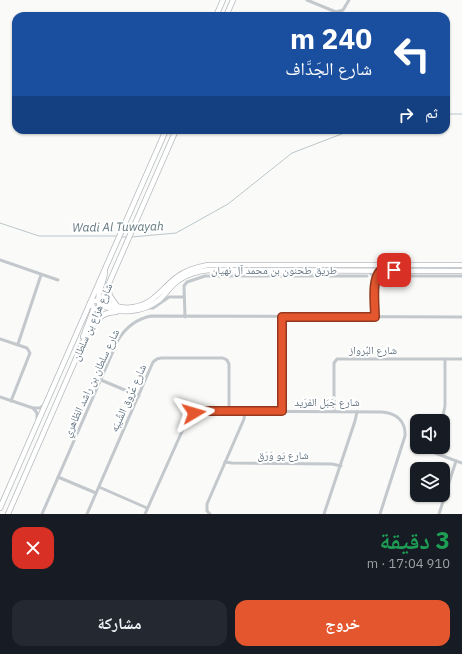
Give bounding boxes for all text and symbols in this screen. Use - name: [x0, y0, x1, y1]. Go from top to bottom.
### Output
- text: 240 m: [290, 20, 372, 57]
- icon: left: [386, 28, 438, 80]
- text: شارع الجَدَّاف: [285, 57, 372, 80]
- text: ثم: [425, 103, 438, 122]
- icon: right: [395, 104, 417, 126]
- water label: Wadi Al Tuwayah: [72, 218, 164, 235]
- pin: [377, 253, 411, 287]
- icon: arrive: [383, 259, 405, 281]
- street label: طريق طحنون بن محمد آل نهيان: [211, 263, 337, 277]
- street label: شارع هزاع بن سلطان: [69, 281, 115, 363]
- street label: شارع سلطان بن راشد الظاهري: [60, 327, 124, 440]
- street label: شارع البُرواز: [348, 343, 397, 357]
- street label: شارع عُرُوق الشِّيبَه: [107, 362, 149, 434]
- position arrow: [173, 392, 215, 434]
- street label: شارع جَبَل الفرَيد: [294, 395, 360, 409]
- map controls: [410, 414, 450, 502]
- button: sound: [410, 414, 450, 454]
- street label: شارع يَو وَرَق: [257, 448, 309, 462]
- button: layers: [410, 462, 450, 502]
- text: 3 دقيقة: [380, 524, 450, 556]
- button: close: [12, 527, 54, 569]
- text: 910 m · 17:04: [367, 555, 450, 572]
- button: مشاركة: [12, 600, 227, 646]
- button: خروج: [235, 600, 450, 646]

